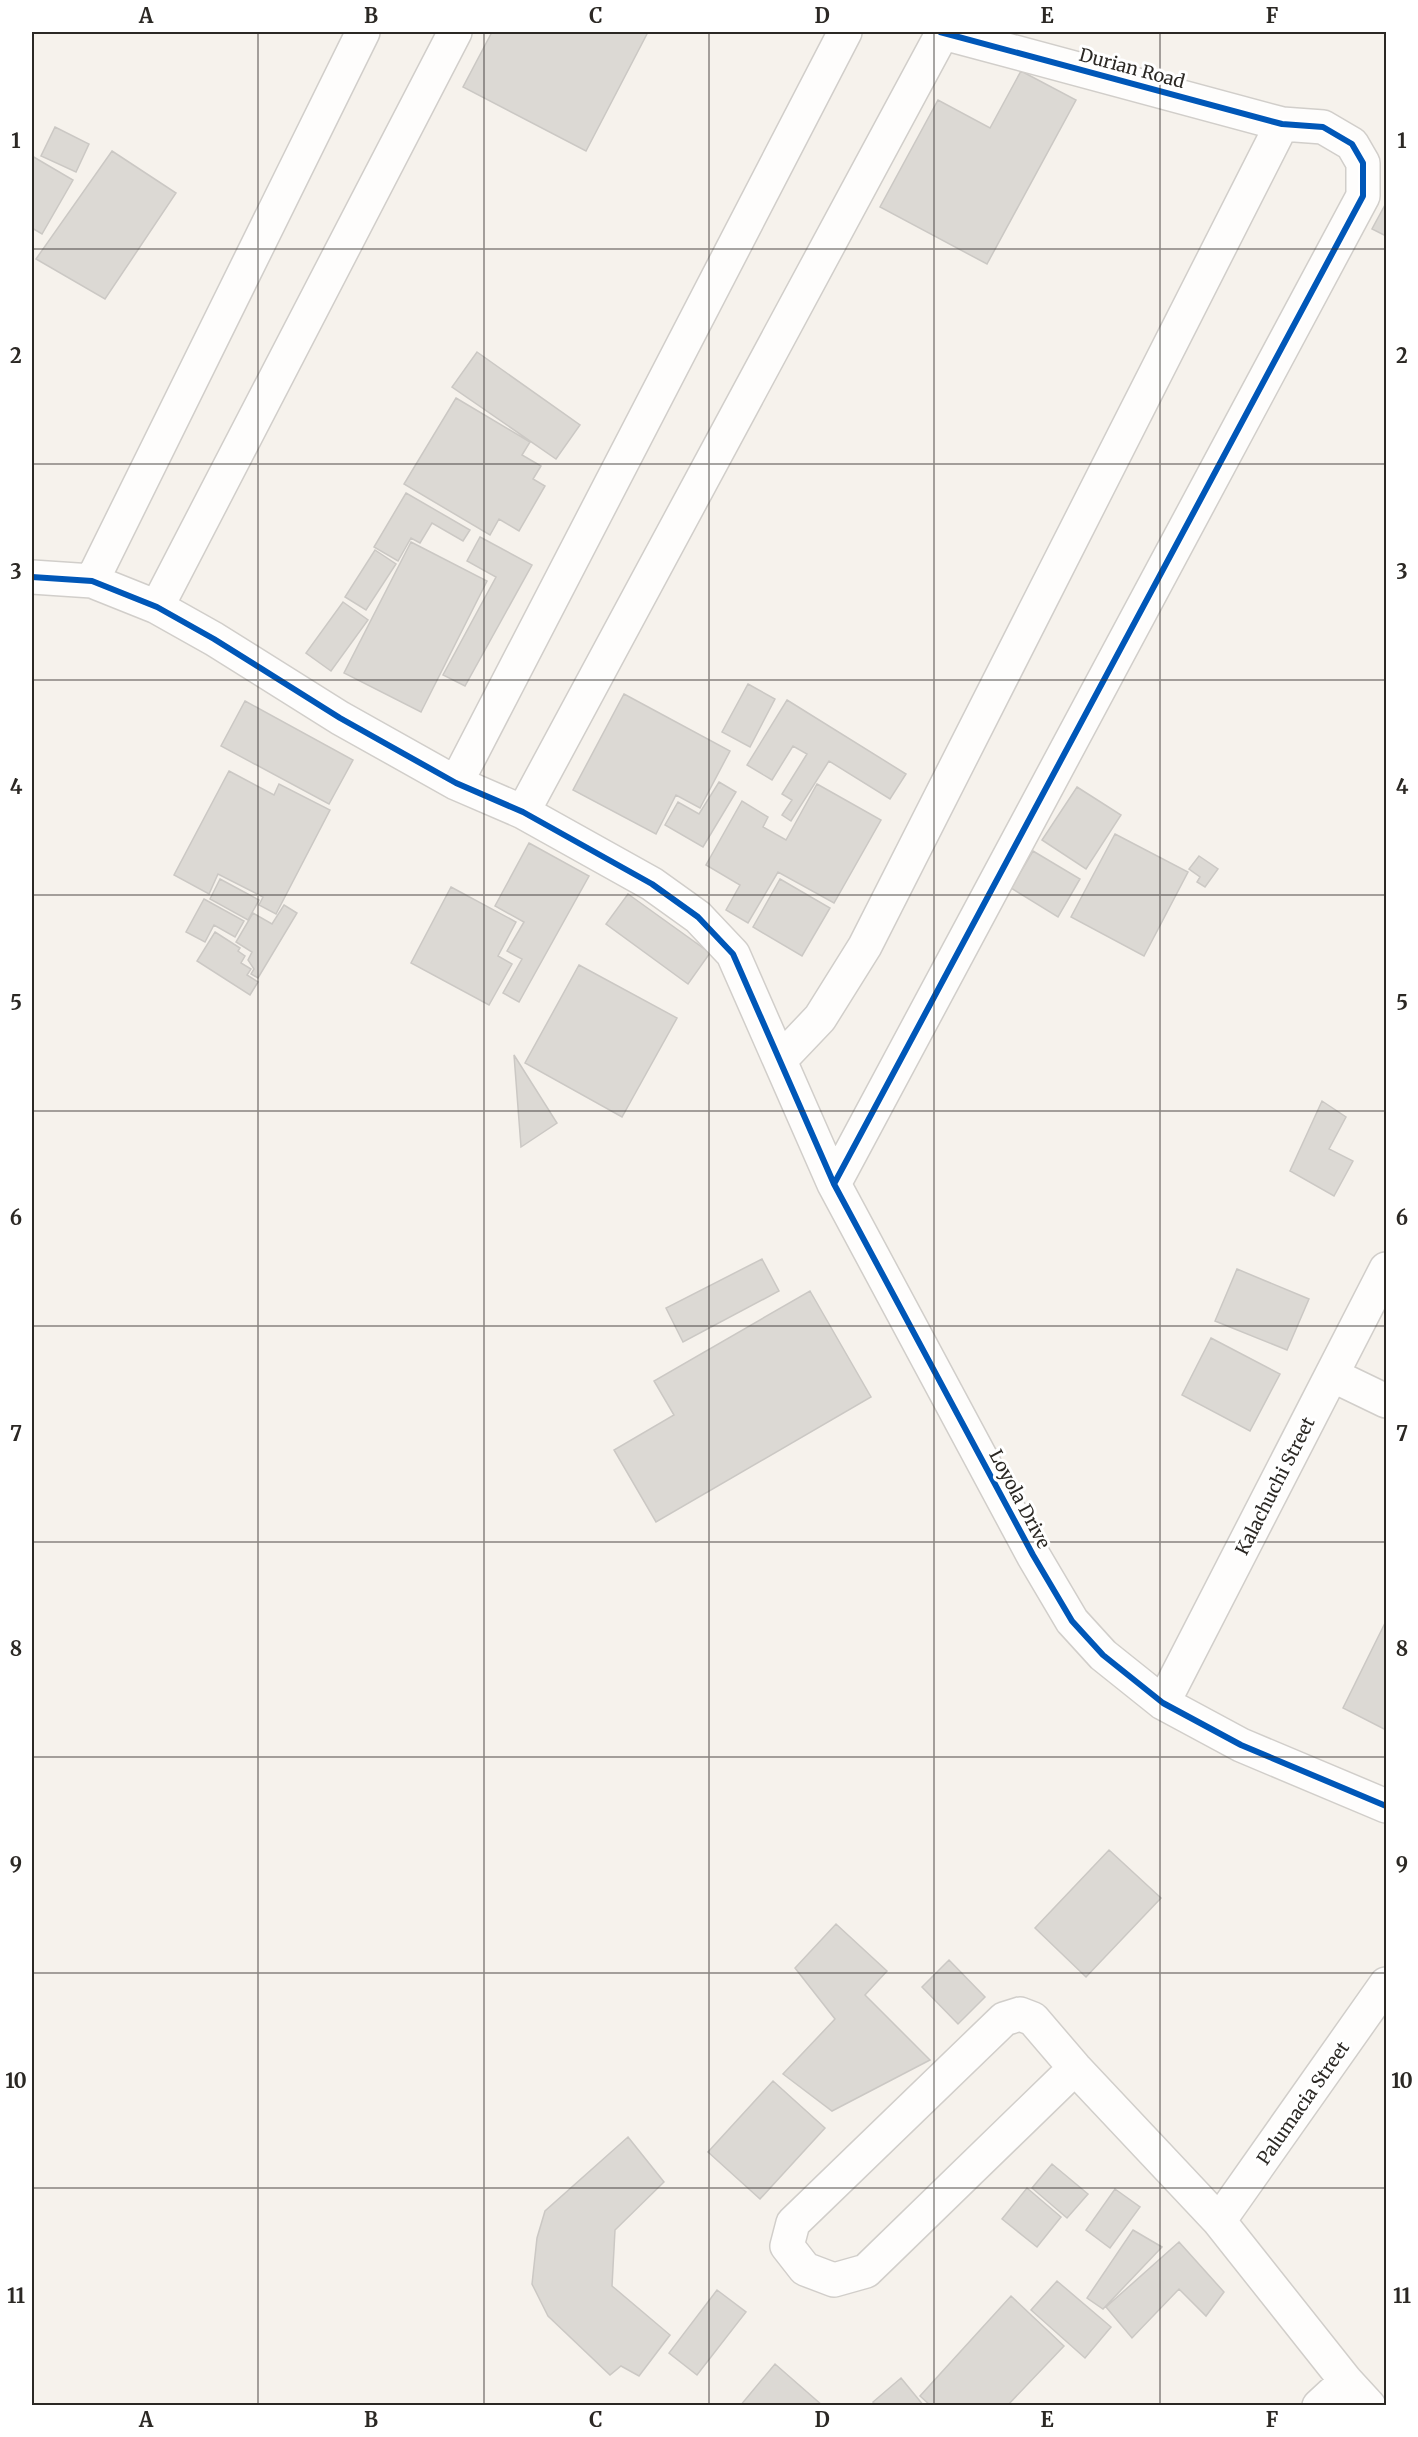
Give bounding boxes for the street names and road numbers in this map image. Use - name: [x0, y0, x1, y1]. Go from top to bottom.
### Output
- street label: Durian Road: [1077, 43, 1187, 93]
- street label: Kalachuchi Street: [1230, 1413, 1320, 1559]
- street label: Loyola Drive: [984, 1446, 1056, 1552]
- street label: Palumacia Street: [1252, 2037, 1354, 2169]

